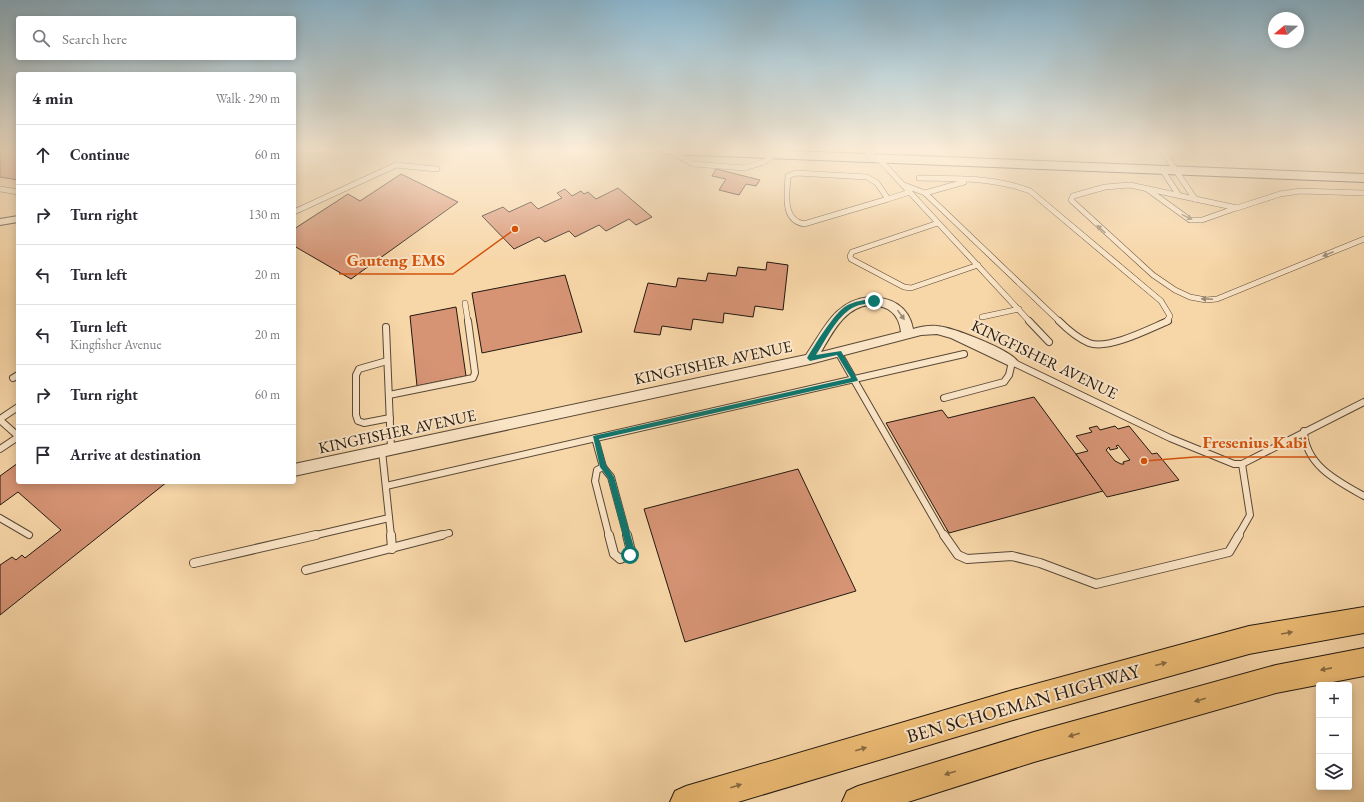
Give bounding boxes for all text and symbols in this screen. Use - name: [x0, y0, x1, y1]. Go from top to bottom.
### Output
- north arrow: [1268, 12, 1304, 48]
- search box: [16, 16, 296, 60]
- icon: search: [30, 27, 52, 49]
- text: Search here: [62, 29, 127, 48]
- text: 4 min: [32, 87, 73, 109]
- text: Walk · 290 m: [216, 90, 280, 107]
- icon: ahead: [32, 144, 54, 166]
- text: Continue: [70, 145, 130, 164]
- text: 60 m: [255, 146, 280, 163]
- icon: right: [32, 204, 54, 226]
- text: Turn right: [70, 205, 138, 224]
- text: 130 m: [249, 206, 280, 223]
- one-way arrow: [1181, 214, 1193, 220]
- one-way arrow: [1096, 224, 1106, 233]
- callout: Gauteng EMS: [339, 245, 453, 274]
- text: Gauteng EMS: [347, 249, 445, 271]
- one-way arrow: [1322, 251, 1333, 257]
- icon: left: [32, 264, 54, 286]
- text: Turn left: [70, 265, 127, 284]
- text: 20 m: [255, 266, 280, 283]
- route end: [865, 292, 883, 310]
- one-way arrow: [1201, 296, 1213, 303]
- one-way arrow: [897, 309, 905, 320]
- street label: KINGFISHER AVENUE: [968, 315, 1121, 404]
- text: Turn left: [70, 317, 127, 336]
- icon: left: [32, 324, 54, 346]
- text: 20 m: [255, 326, 280, 343]
- text: Kingfisher Avenue: [70, 336, 162, 353]
- street label: KINGFISHER AVENUE: [632, 336, 794, 389]
- icon: right: [32, 384, 54, 406]
- text: Turn right: [70, 385, 138, 404]
- text: 60 m: [255, 386, 280, 403]
- street label: KINGFISHER AVENUE: [316, 405, 478, 458]
- callout: Fresenius Kabi: [1195, 428, 1316, 457]
- text: Fresenius Kabi: [1203, 431, 1308, 453]
- icon: arrive: [32, 444, 54, 466]
- text: Arrive at destination: [70, 445, 201, 464]
- route start: [621, 546, 639, 564]
- one-way arrow: [1281, 630, 1293, 636]
- street label: BEN SCHOEMAN HIGHWAY: [904, 658, 1144, 749]
- one-way arrow: [1155, 661, 1167, 667]
- one-way arrow: [1320, 666, 1332, 672]
- map controls: [1316, 682, 1352, 790]
- button: +: [1316, 682, 1352, 718]
- one-way arrow: [1193, 697, 1205, 703]
- button: −: [1316, 718, 1352, 754]
- one-way arrow: [1068, 732, 1080, 738]
- one-way arrow: [855, 746, 867, 752]
- button: layers: [1316, 754, 1352, 790]
- one-way arrow: [944, 770, 956, 776]
- one-way arrow: [731, 783, 743, 789]

